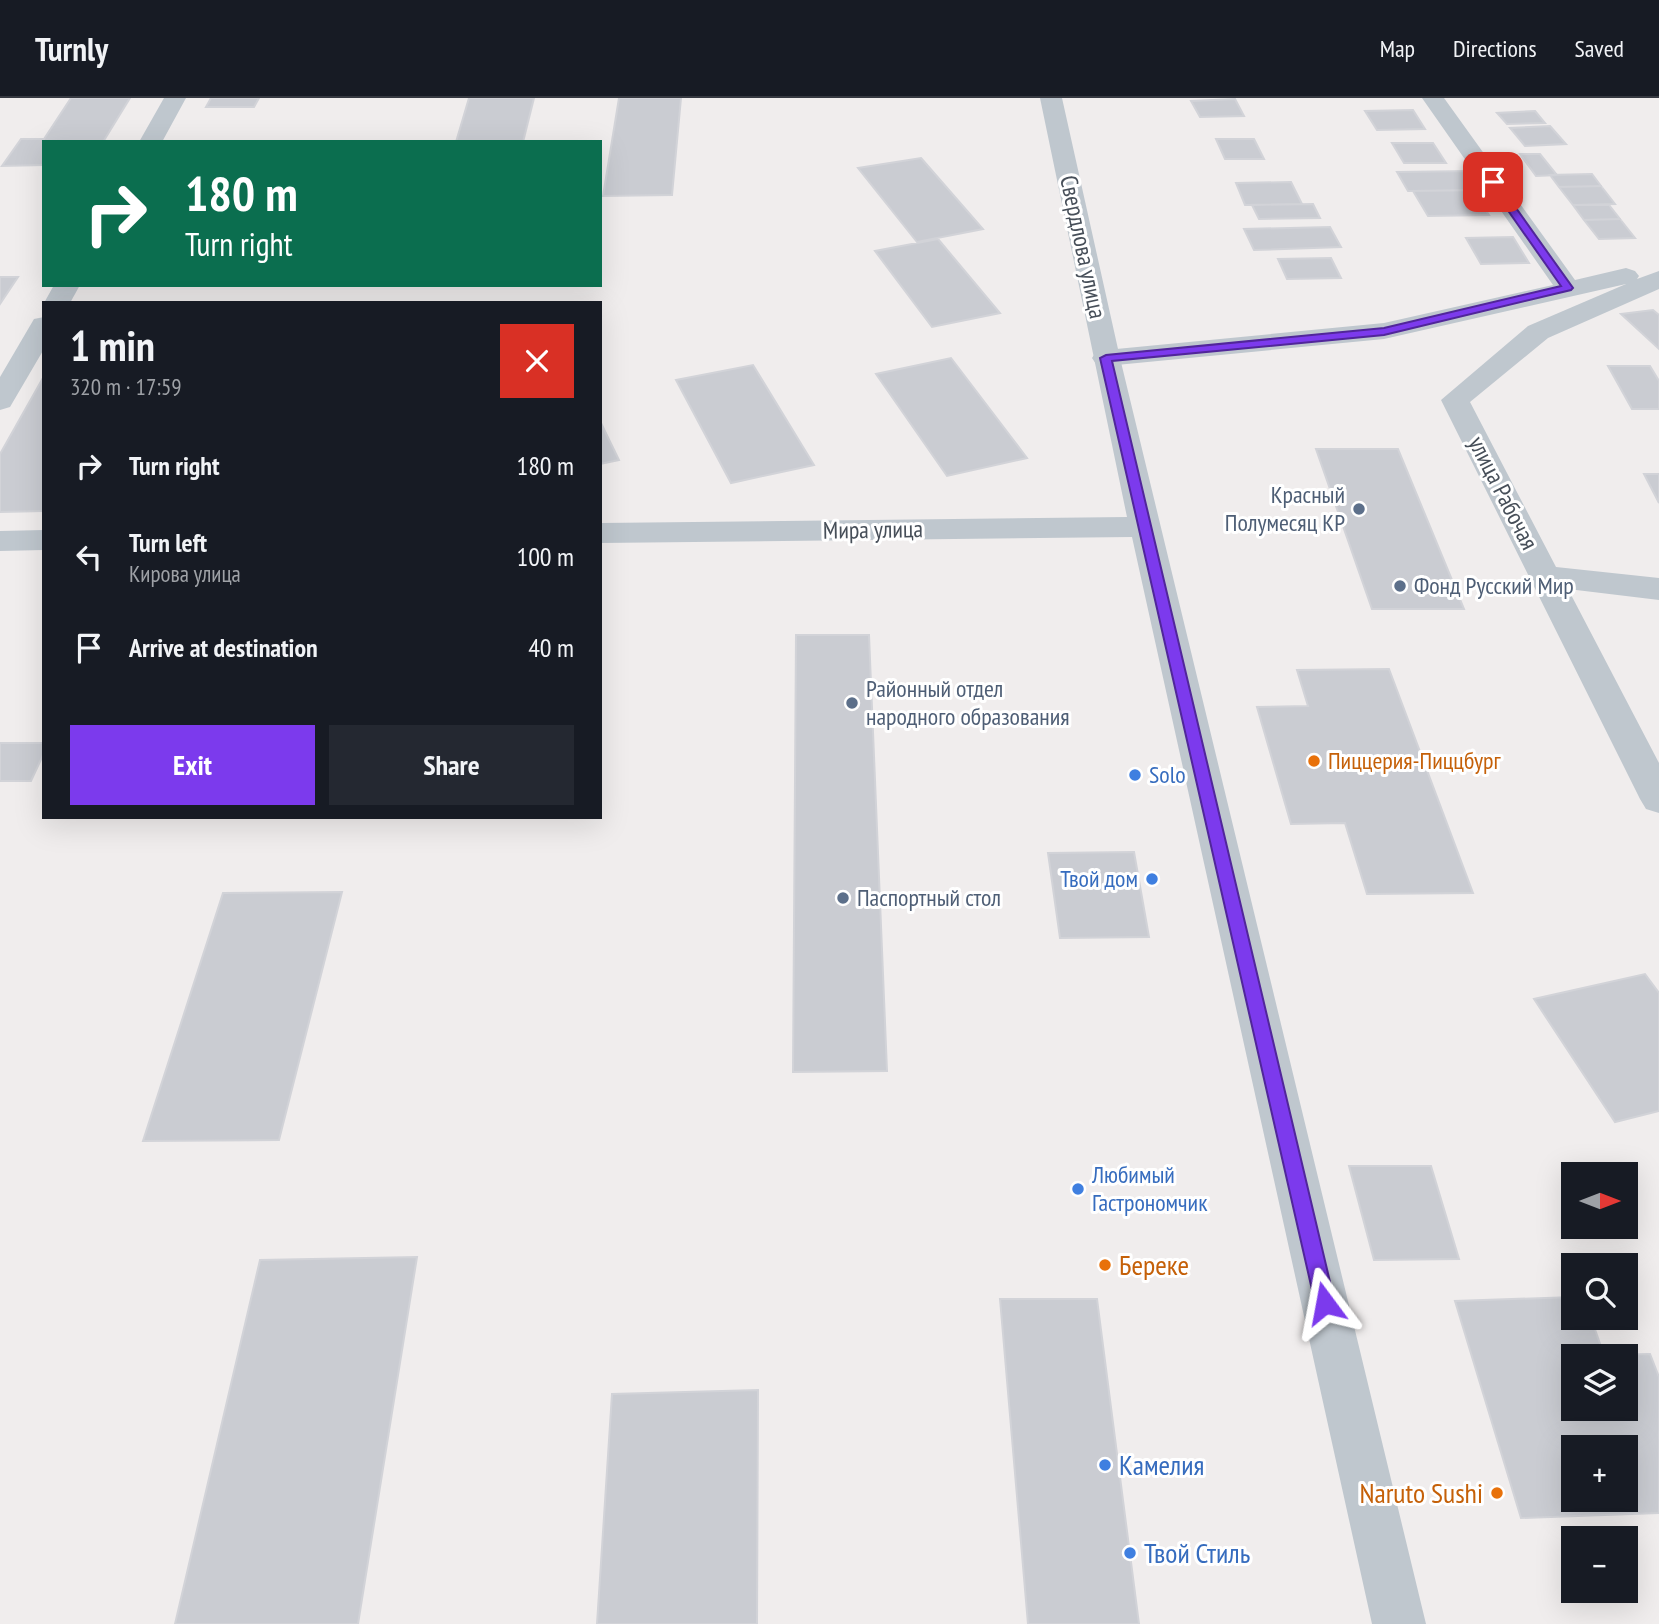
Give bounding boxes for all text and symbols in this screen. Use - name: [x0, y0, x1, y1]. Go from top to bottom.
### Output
- text: Turnly: [35, 27, 108, 70]
- text: Map: [1380, 33, 1415, 64]
- text: Directions: [1453, 33, 1537, 64]
- text: Saved: [1575, 33, 1624, 64]
- pin: [1463, 152, 1523, 212]
- text: 180 m: [185, 161, 298, 225]
- icon: arrive: [1474, 163, 1512, 201]
- icon: right: [70, 168, 161, 259]
- street label: Свердлова улица: [1053, 172, 1114, 321]
- text: Turn right: [185, 223, 293, 265]
- text: 1 min: [70, 318, 155, 373]
- button: close: [500, 324, 574, 398]
- text: 320 m · 17:59: [70, 372, 182, 401]
- street label: улица Рабочая: [1462, 431, 1545, 555]
- icon: right: [70, 447, 108, 485]
- text: Turn right: [129, 449, 220, 482]
- text: 180 m: [516, 449, 574, 482]
- place label: Красный Полумесяц КР: [1225, 479, 1345, 538]
- marker: Красный Полумесяц КР: [1351, 501, 1367, 517]
- street label: Мира улица: [823, 513, 923, 546]
- text: Turn left: [129, 526, 207, 559]
- icon: left: [70, 538, 108, 576]
- text: 100 m: [516, 540, 574, 573]
- text: Кирова улица: [129, 559, 241, 588]
- place label: Фонд Русский Мир: [1414, 570, 1574, 601]
- marker: Фонд Русский Мир: [1392, 578, 1408, 594]
- icon: arrive: [70, 629, 108, 667]
- text: Arrive at destination: [129, 631, 318, 664]
- text: 40 m: [528, 631, 574, 664]
- place label: Районный отдел народного образования: [866, 673, 1070, 732]
- marker: Районный отдел народного образования: [844, 695, 860, 711]
- button: Exit: [70, 725, 315, 805]
- button: Share: [329, 725, 574, 805]
- place label: Пиццерия-Пиццбург: [1328, 745, 1502, 776]
- marker: Пиццерия-Пиццбург: [1306, 753, 1322, 769]
- place label: Solo: [1149, 759, 1186, 790]
- marker: Solo: [1127, 767, 1143, 783]
- place label: Твой дом: [1060, 863, 1138, 894]
- marker: Твой дом: [1144, 871, 1160, 887]
- place label: Паспортный стол: [857, 882, 1001, 913]
- marker: Паспортный стол: [835, 890, 851, 906]
- place label: Любимый Гастрономчик: [1091, 1159, 1208, 1218]
- north arrow: [1561, 1162, 1638, 1239]
- map controls: [1561, 1162, 1638, 1603]
- marker: Любимый Гастрономчик: [1070, 1181, 1086, 1197]
- place label: Береке: [1119, 1246, 1189, 1283]
- button: search: [1561, 1253, 1638, 1330]
- marker: Береке: [1097, 1257, 1113, 1273]
- position arrow: [1288, 1266, 1362, 1340]
- button: layers: [1561, 1344, 1638, 1421]
- button: +: [1561, 1435, 1638, 1512]
- place label: Камелия: [1119, 1446, 1204, 1483]
- marker: Камелия: [1097, 1457, 1113, 1473]
- place label: Naruto Sushi: [1359, 1474, 1483, 1511]
- marker: Naruto Sushi: [1489, 1485, 1505, 1501]
- button: −: [1561, 1526, 1638, 1603]
- place label: Твой Стиль: [1144, 1534, 1250, 1571]
- marker: Твой Стиль: [1122, 1545, 1138, 1561]

